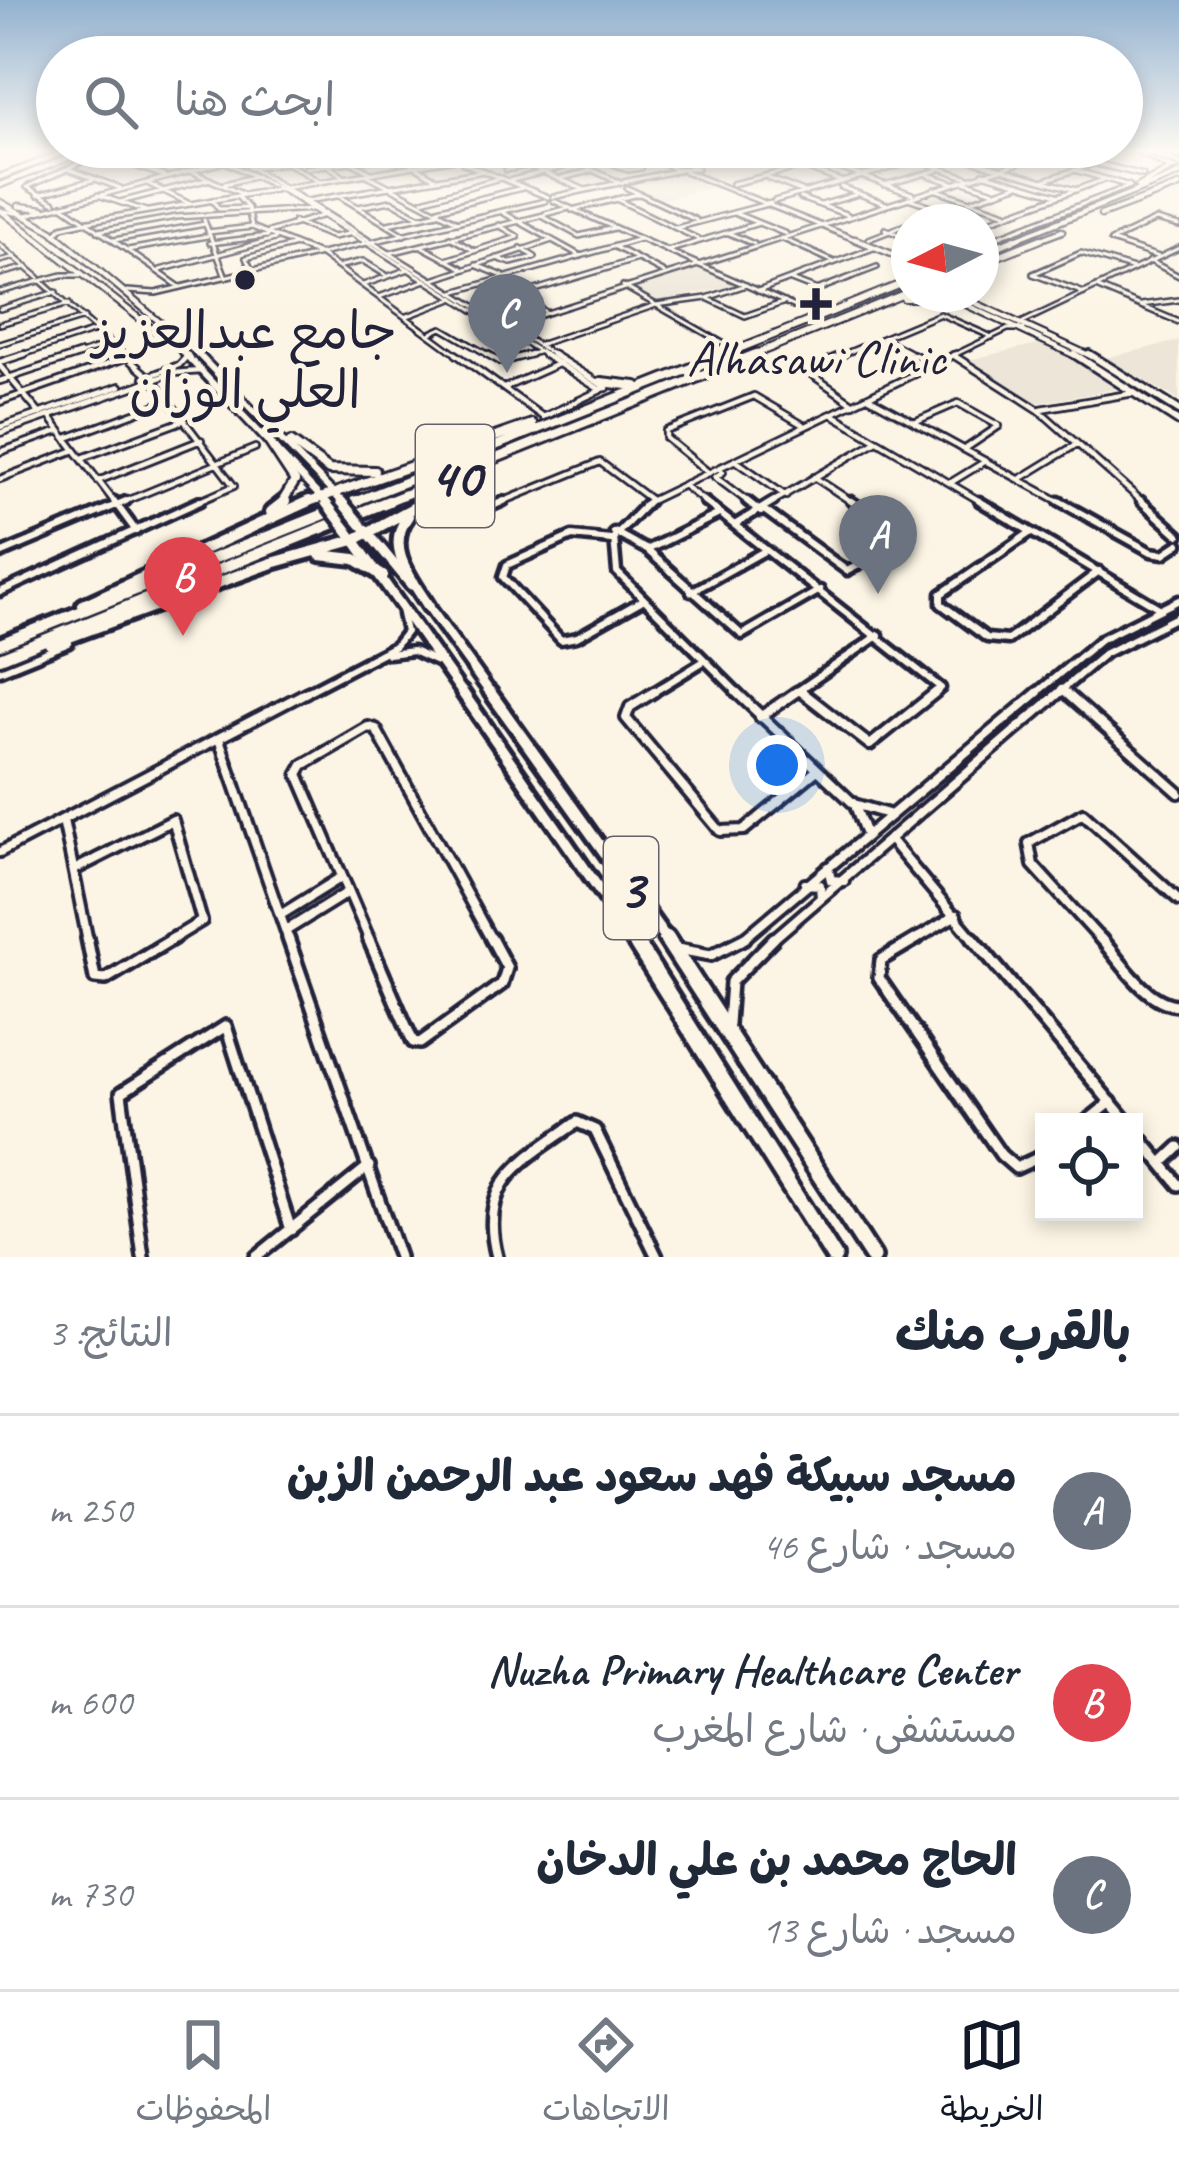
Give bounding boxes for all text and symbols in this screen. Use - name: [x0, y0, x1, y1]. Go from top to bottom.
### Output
- search box: [36, 36, 1143, 168]
- icon: search: [78, 69, 144, 135]
- text: ابحث هنا: [174, 72, 335, 129]
- north arrow: [891, 204, 999, 312]
- marker: جامع عبدالعزيز العلي الوزان: [232, 267, 258, 293]
- pin: C: [468, 274, 546, 373]
- marker: Alhasawi Clinic: [800, 288, 832, 320]
- place label: جامع عبدالعزيز العلي الوزان: [89, 299, 397, 434]
- place label: Alhasawi Clinic: [687, 326, 948, 390]
- road number: 40: [416, 425, 494, 527]
- pin: A: [839, 495, 917, 594]
- pin: B: [144, 537, 222, 636]
- your location: [747, 735, 807, 795]
- road number: 3: [604, 837, 658, 939]
- map controls: [1035, 1113, 1143, 1221]
- button: locate: [1035, 1113, 1143, 1221]
- text: بالقرب منك: [895, 1300, 1131, 1364]
- text: النتائج: 3: [48, 1309, 173, 1358]
- text: مسجد سبيكة فهد سعود عبد الرحمن الزبن: [287, 1448, 1017, 1505]
- text: 250 m: [48, 1486, 132, 1535]
- text: A: [1082, 1486, 1102, 1535]
- text: مسجد · شارع 46: [762, 1522, 1017, 1571]
- text: Nuzha Primary Healthcare Center: [488, 1642, 1017, 1699]
- text: 600 m: [48, 1678, 132, 1727]
- text: B: [1082, 1678, 1102, 1727]
- text: مستشفى · شارع المغرب: [652, 1705, 1017, 1754]
- text: الحاج محمد بن علي الدخان: [536, 1832, 1017, 1889]
- text: 730 m: [48, 1870, 132, 1919]
- text: C: [1083, 1870, 1101, 1919]
- text: مسجد · شارع 13: [762, 1906, 1017, 1955]
- tab: المحفوظات: [135, 2012, 271, 2138]
- tab: الاتجاهات: [542, 2012, 670, 2138]
- tab: الخريطة: [941, 2012, 1044, 2138]

